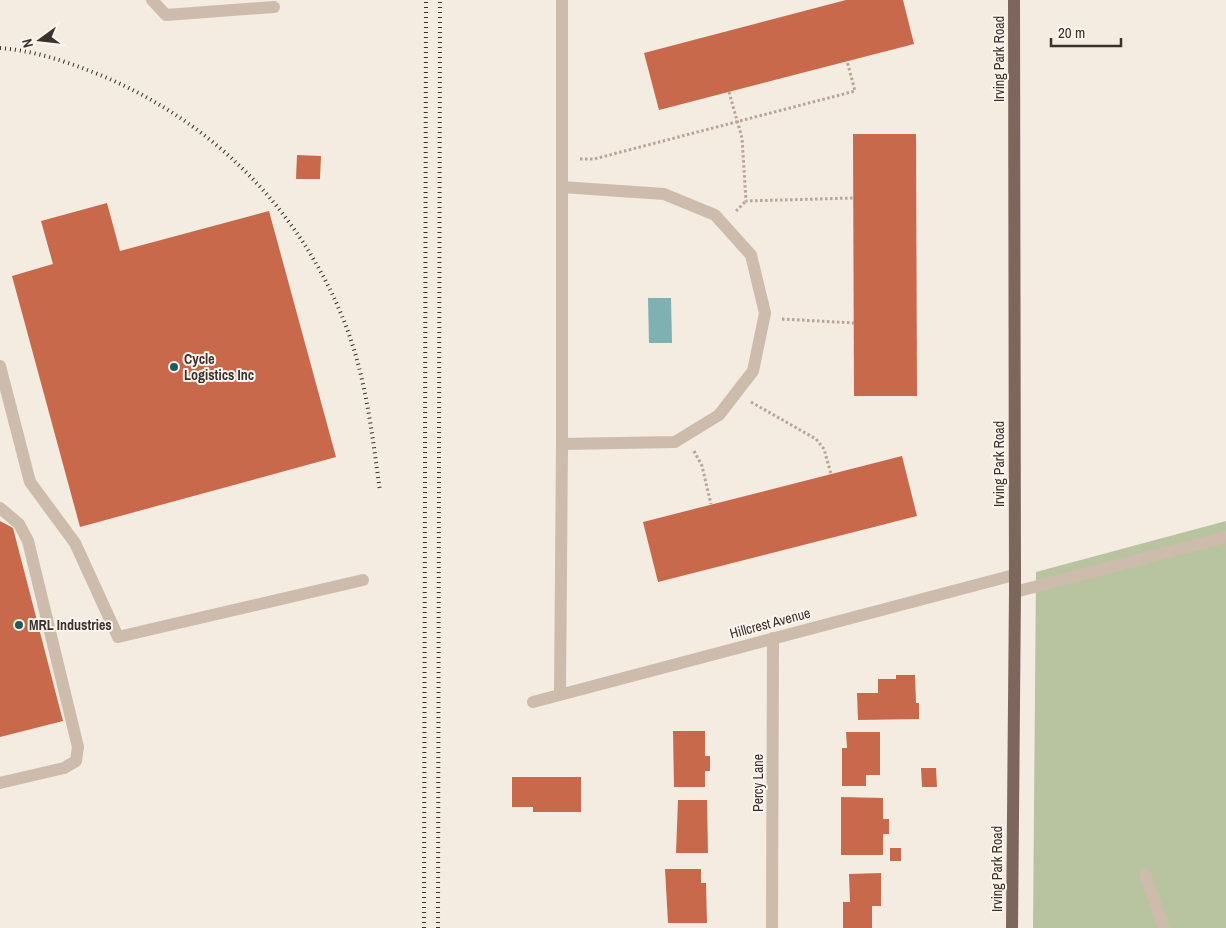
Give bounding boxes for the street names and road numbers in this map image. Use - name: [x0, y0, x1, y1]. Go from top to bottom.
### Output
- street label: Irving Park Road: [990, 16, 1008, 102]
- street label: Irving Park Road: [990, 421, 1008, 507]
- street label: Hillcrest Avenue: [728, 604, 812, 642]
- street label: Percy Lane: [749, 754, 767, 812]
- street label: Irving Park Road: [988, 826, 1006, 912]

